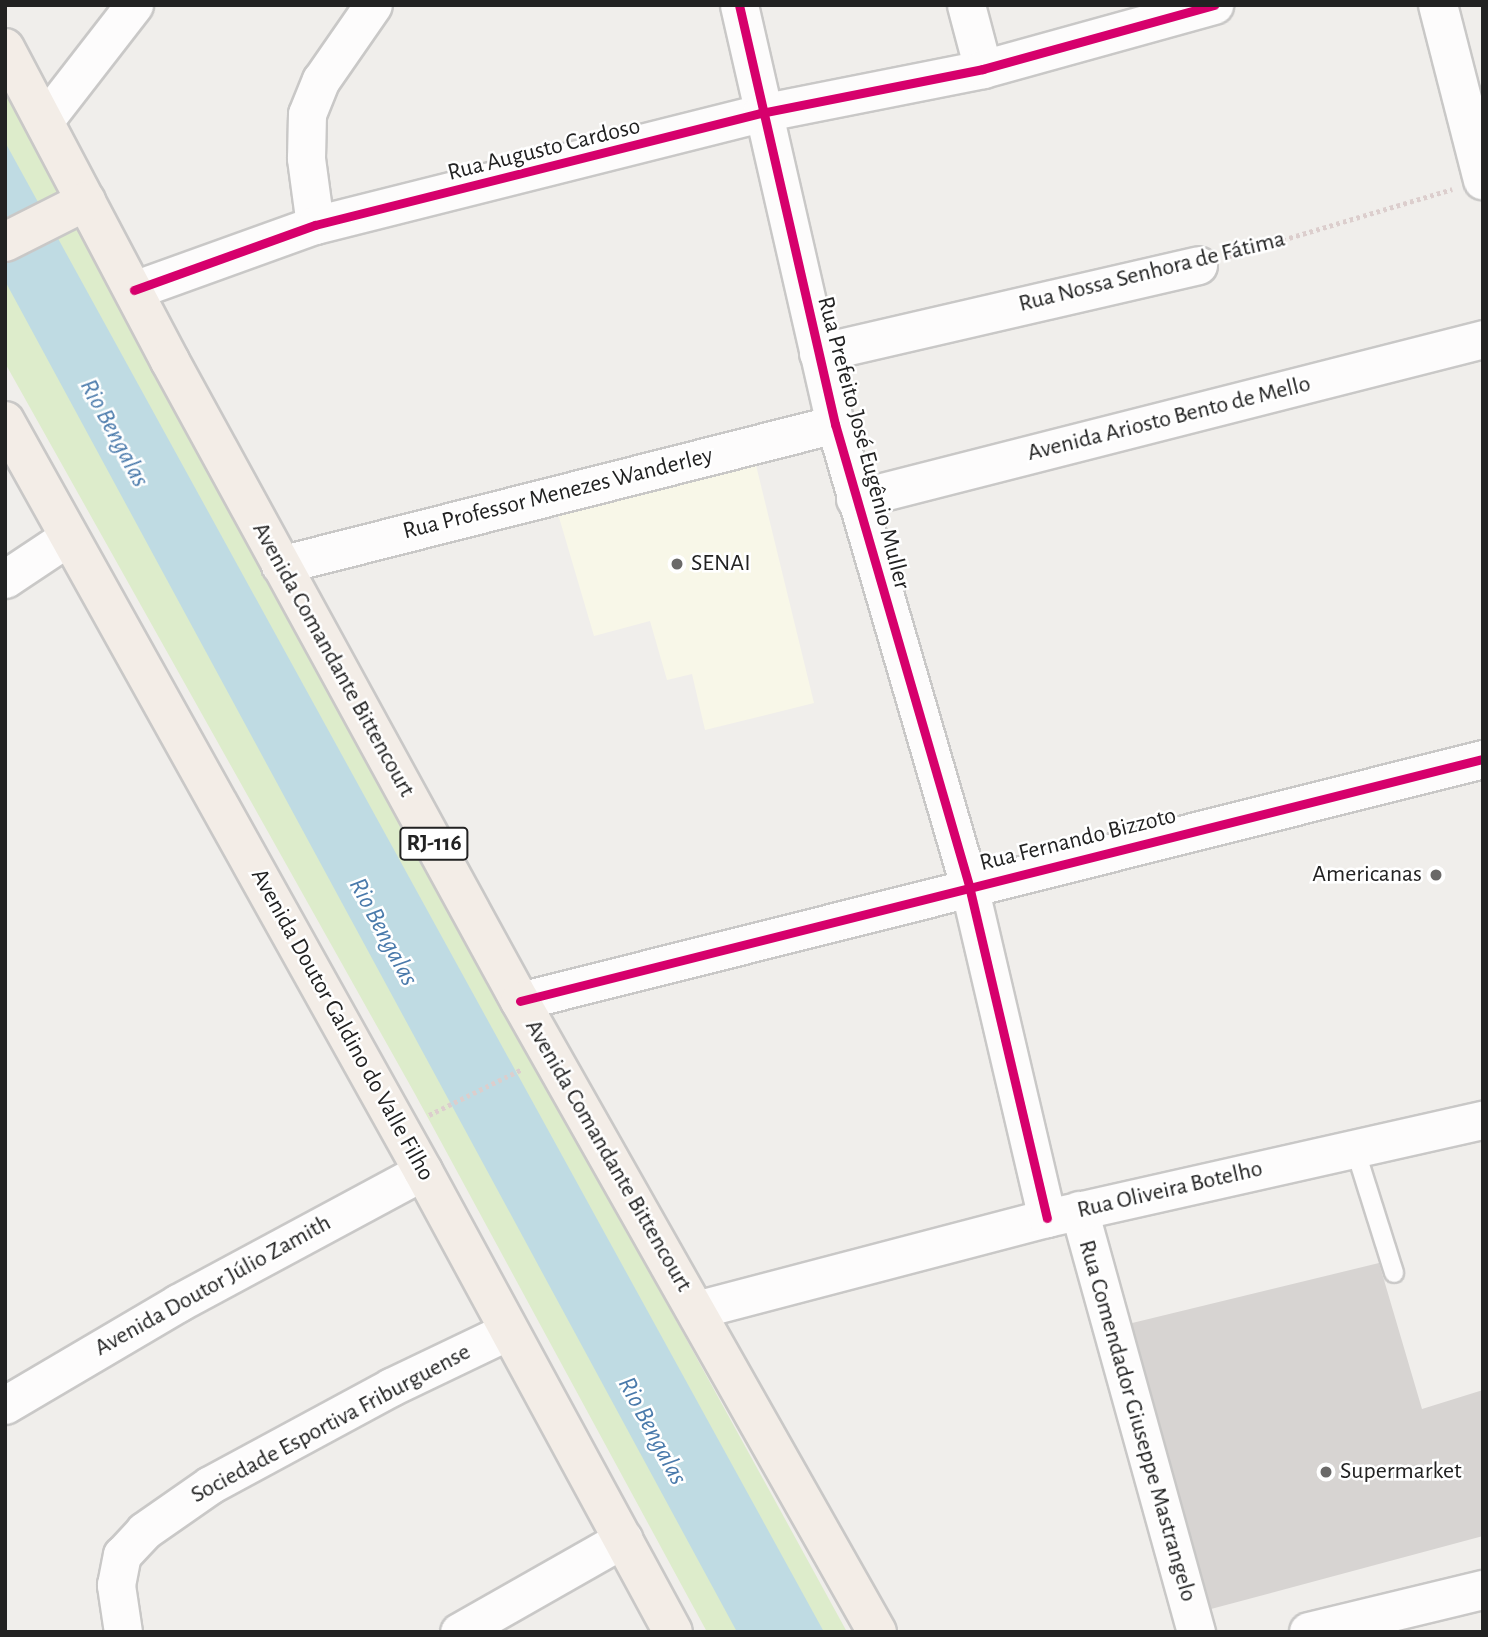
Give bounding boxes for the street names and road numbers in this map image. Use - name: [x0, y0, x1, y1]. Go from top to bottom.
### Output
- street label: Rua Augusto Cardoso: [445, 112, 643, 188]
- street label: Rua Nossa Senhora de Fátima: [1016, 225, 1288, 319]
- street label: Rua Prefeito José Eugênio Muller: [810, 293, 916, 593]
- street label: Avenida Ariosto Bento de Mello: [1025, 370, 1313, 468]
- street label: Rua Professor Menezes Wanderley: [400, 441, 716, 547]
- street label: Avenida Comandante Bittencourt: [245, 518, 421, 802]
- street label: Rua Fernando Bizzoto: [977, 802, 1179, 878]
- road number: RJ-116: [399, 824, 469, 864]
- street label: Avenida Doutor Galdino do Valle Filho: [244, 864, 440, 1186]
- street label: Avenida Comandante Bittencourt: [518, 1015, 698, 1297]
- street label: Rua Oliveira Botelho: [1075, 1155, 1265, 1225]
- street label: Avenida Doutor Júlio Zamith: [90, 1209, 336, 1363]
- street label: Rua Comendador Giuseppe Mastrangelo: [1071, 1237, 1203, 1605]
- street label: Sociedade Esportiva Friburguense: [186, 1338, 476, 1510]

